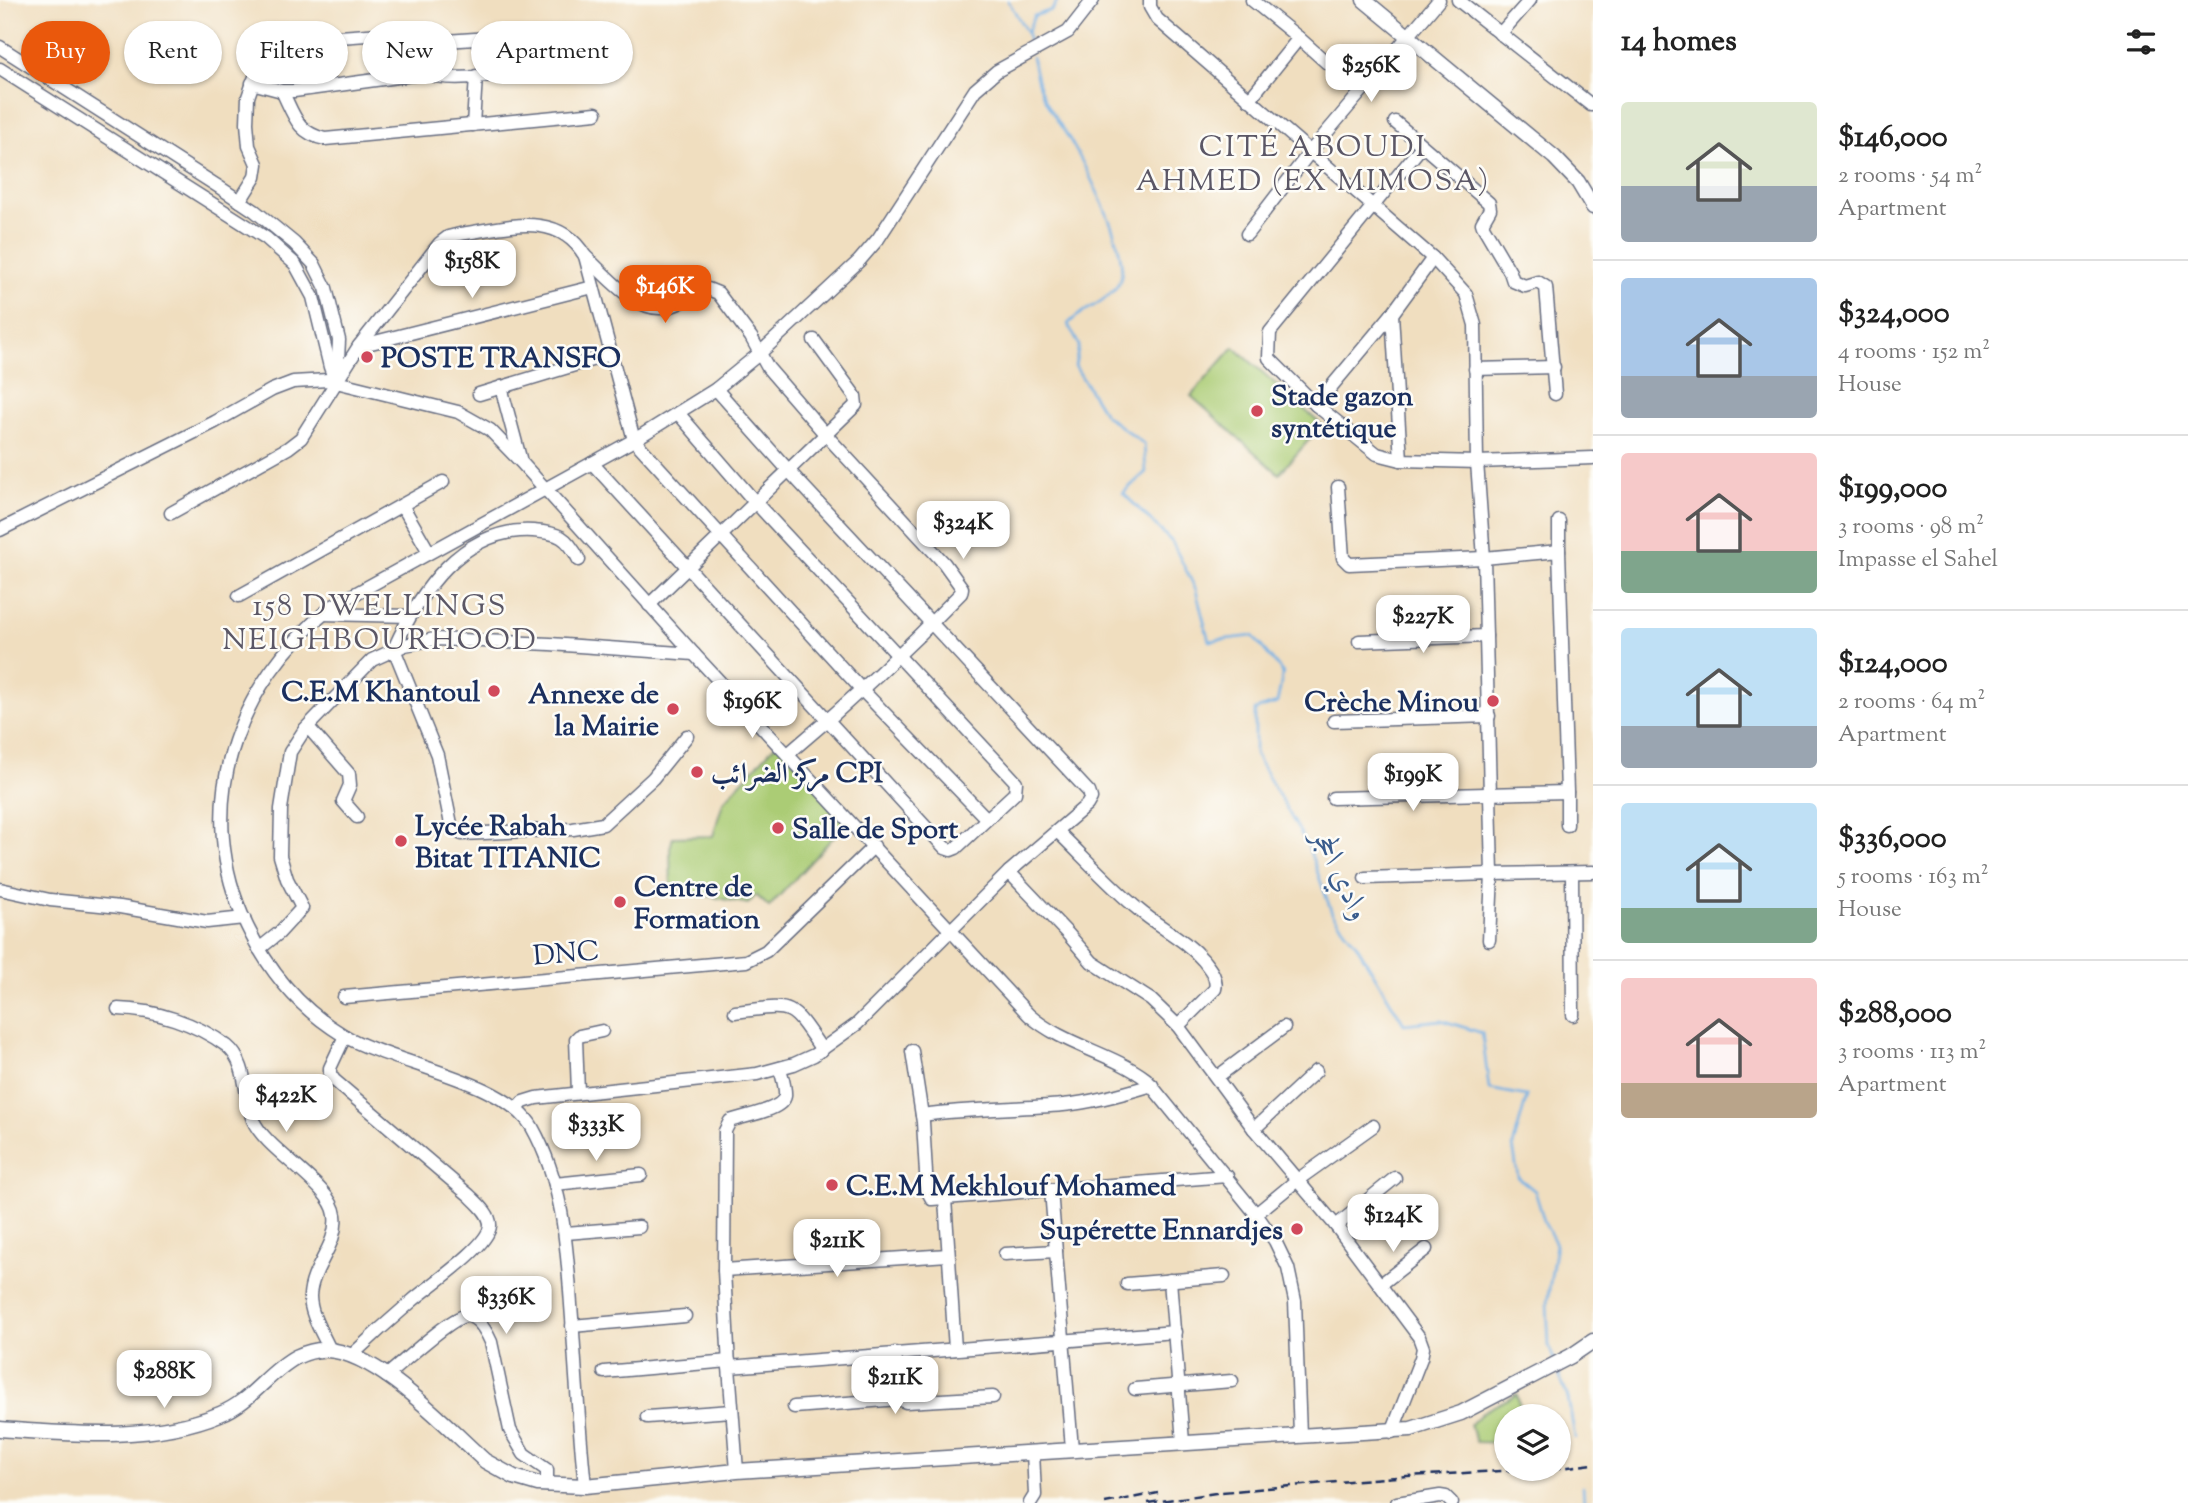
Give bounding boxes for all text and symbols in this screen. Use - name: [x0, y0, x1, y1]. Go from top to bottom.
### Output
- chip: Buy: [21, 21, 110, 84]
- chip: Rent: [124, 21, 222, 84]
- chip: Filters: [236, 21, 348, 84]
- chip: New: [362, 21, 457, 84]
- chip: Apartment: [471, 21, 633, 84]
- text: 14 homes: [1621, 21, 1737, 64]
- icon: filters: [2122, 23, 2160, 61]
- pin: $256K: [1322, 44, 1420, 104]
- text: $256K: [1342, 50, 1400, 83]
- text: $146,000: [1838, 117, 1948, 160]
- district label: CITÉ ABOUDI AHMED (EX MIMOSA): [1136, 127, 1490, 204]
- icon: home: [1677, 130, 1761, 214]
- text: 2 rooms · 54 m²: [1838, 160, 1982, 193]
- text: Apartment: [1838, 193, 1947, 226]
- pin: $158K: [423, 240, 521, 300]
- text: $158K: [444, 246, 500, 279]
- pin: $146K: [616, 266, 714, 325]
- text: $146K: [635, 271, 695, 304]
- text: $324,000: [1838, 293, 1950, 336]
- icon: home: [1677, 306, 1761, 390]
- text: 4 rooms · 152 m²: [1838, 336, 1990, 369]
- place label: POSTE TRANSFO: [381, 340, 621, 380]
- marker: POSTE TRANSFO: [359, 349, 375, 365]
- text: House: [1838, 369, 1902, 402]
- place label: Stade gazon syntétique: [1271, 378, 1414, 450]
- marker: Stade gazon syntétique: [1249, 403, 1265, 419]
- text: $199,000: [1838, 468, 1947, 511]
- icon: home: [1677, 481, 1761, 565]
- pin: $324K: [914, 502, 1012, 561]
- text: $324K: [933, 507, 993, 540]
- text: 3 rooms · 98 m²: [1838, 511, 1984, 544]
- text: Impasse el Sahel: [1838, 544, 1998, 577]
- district label: 158 DWELLINGS NEIGHBOURHOOD: [222, 586, 538, 663]
- pin: $227K: [1374, 596, 1472, 655]
- text: $227K: [1392, 601, 1454, 634]
- text: $124,000: [1838, 643, 1948, 686]
- icon: home: [1677, 656, 1761, 740]
- place label: C.E.M Khantoul: [281, 674, 480, 714]
- place label: Annexe de la Mairie: [528, 676, 659, 748]
- pin: $196K: [703, 680, 801, 740]
- marker: C.E.M Khantoul: [486, 683, 502, 699]
- place label: Crèche Minou: [1304, 684, 1480, 724]
- text: $196K: [722, 686, 782, 719]
- text: 2 rooms · 64 m²: [1838, 686, 1985, 719]
- marker: Crèche Minou: [1485, 693, 1501, 709]
- marker: Annexe de la Mairie: [665, 701, 681, 717]
- text: Apartment: [1838, 719, 1947, 752]
- pin: $199K: [1364, 754, 1462, 813]
- place label: مركز الضرائب CPI: [711, 755, 884, 795]
- text: $199K: [1384, 759, 1442, 792]
- marker: مركز الضرائب CPI: [689, 764, 705, 780]
- place label: Lycée Rabah Bitat TITANIC: [415, 808, 601, 880]
- place label: Salle de Sport: [792, 811, 959, 851]
- text: $336,000: [1838, 818, 1947, 861]
- marker: Salle de Sport: [770, 820, 786, 836]
- water label: وادي الحجر: [1299, 820, 1380, 929]
- icon: home: [1677, 831, 1761, 915]
- marker: Lycée Rabah Bitat TITANIC: [393, 833, 409, 849]
- text: 5 rooms · 163 m²: [1838, 861, 1988, 894]
- place label: Centre de Formation: [634, 869, 760, 941]
- marker: Centre de Formation: [612, 894, 628, 910]
- text: House: [1838, 894, 1902, 927]
- street label: DNC: [531, 932, 601, 978]
- text: $288,000: [1838, 993, 1952, 1036]
- icon: home: [1677, 1006, 1761, 1090]
- text: 3 rooms · 113 m²: [1838, 1036, 1986, 1069]
- text: Apartment: [1838, 1069, 1947, 1102]
- pin: $422K: [237, 1074, 335, 1134]
- text: $422K: [255, 1080, 317, 1113]
- pin: $333K: [547, 1104, 645, 1163]
- text: $333K: [568, 1109, 624, 1142]
- place label: C.E.M Mekhlouf Mohamed: [846, 1168, 1176, 1208]
- marker: C.E.M Mekhlouf Mohamed: [824, 1177, 840, 1193]
- pin: $124K: [1344, 1194, 1442, 1254]
- text: $124K: [1363, 1200, 1423, 1233]
- place label: Supérette Ennardjes: [1040, 1212, 1283, 1252]
- pin: $211K: [788, 1220, 886, 1279]
- marker: Supérette Ennardjes: [1289, 1221, 1305, 1237]
- text: $211K: [809, 1225, 865, 1258]
- pin: $336K: [457, 1276, 555, 1336]
- text: $336K: [477, 1282, 535, 1315]
- pin: $288K: [115, 1350, 213, 1410]
- text: $288K: [133, 1356, 195, 1389]
- pin: $211K: [846, 1356, 944, 1416]
- text: $211K: [867, 1362, 923, 1395]
- map controls: [1494, 1404, 1571, 1481]
- button: layers: [1494, 1404, 1571, 1481]

